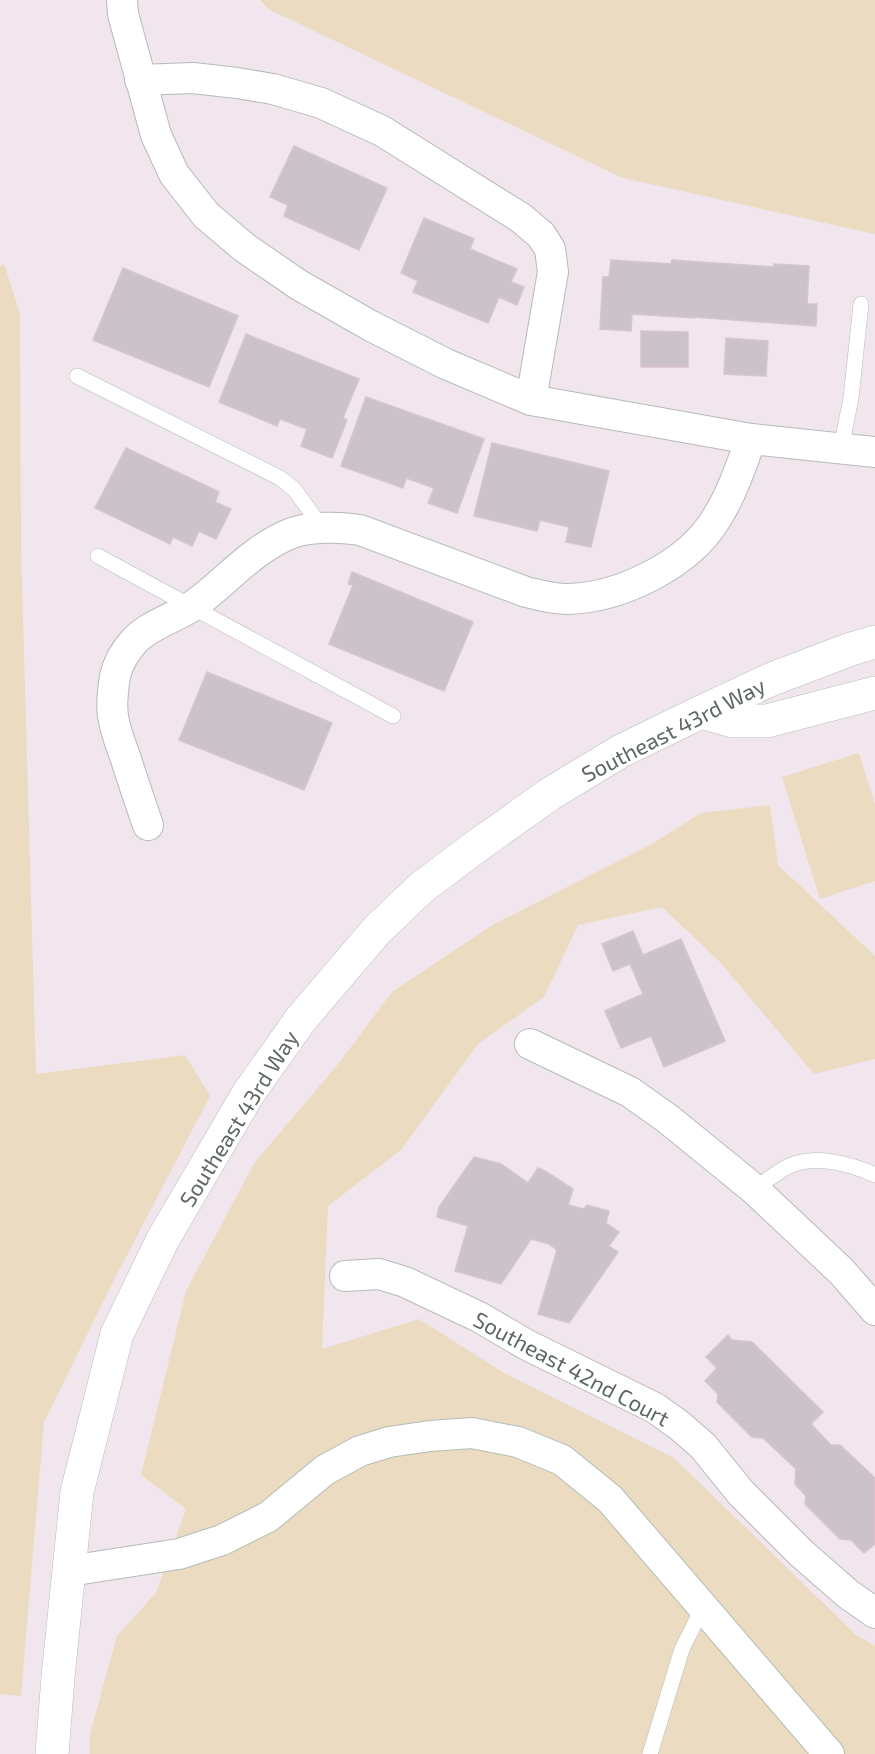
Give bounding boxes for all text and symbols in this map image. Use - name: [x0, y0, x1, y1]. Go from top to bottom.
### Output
- street label: Southeast 43rd Way: [577, 671, 770, 787]
- street label: Southeast 43rd Way: [173, 1025, 303, 1211]
- street label: Southeast 42nd Court: [470, 1305, 674, 1431]

